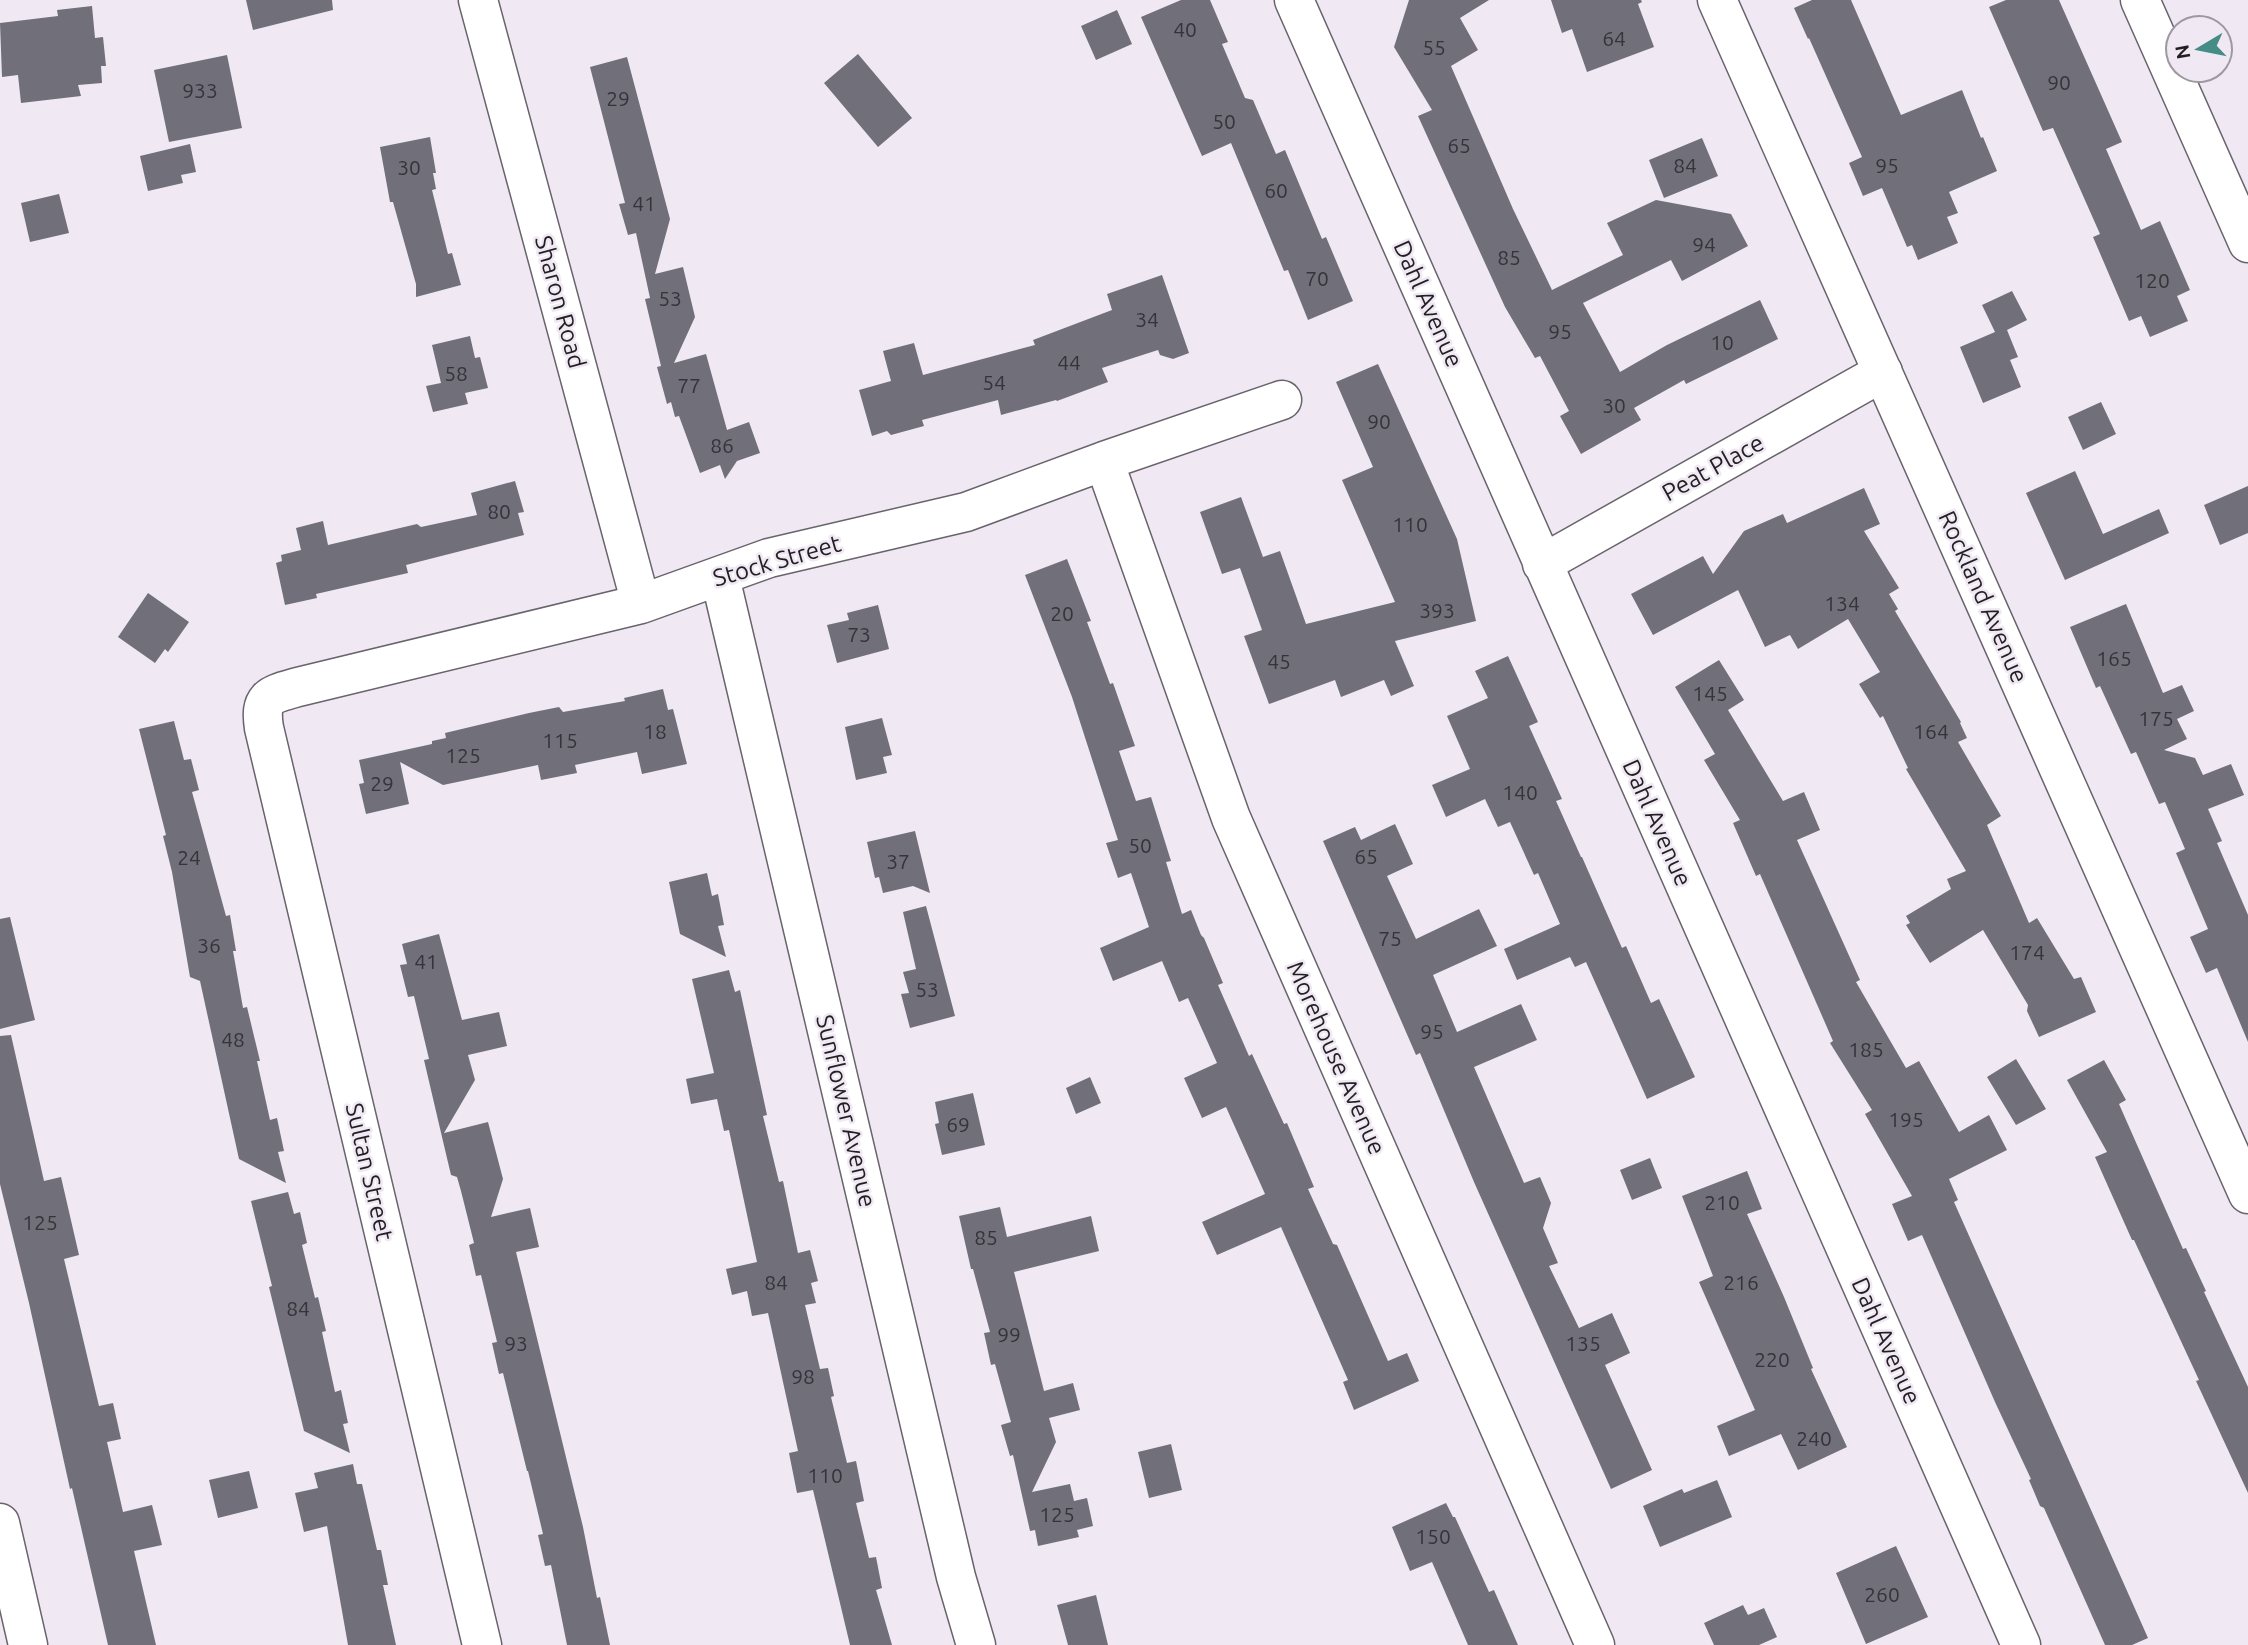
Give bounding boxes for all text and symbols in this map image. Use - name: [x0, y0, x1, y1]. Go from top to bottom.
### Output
- north arrow: [2164, 14, 2234, 84]
- house number: 40: [1173, 17, 1197, 41]
- house number: 64: [1602, 26, 1626, 50]
- house number: 55: [1422, 35, 1446, 59]
- text: N: [2170, 43, 2194, 61]
- house number: 90: [2047, 70, 2071, 94]
- house number: 933: [182, 78, 218, 102]
- house number: 29: [606, 86, 630, 110]
- house number: 50: [1212, 109, 1236, 133]
- house number: 65: [1447, 133, 1471, 157]
- house number: 84: [1673, 153, 1697, 177]
- house number: 95: [1875, 153, 1899, 177]
- house number: 30: [397, 155, 421, 179]
- house number: 60: [1264, 178, 1288, 202]
- house number: 41: [632, 191, 656, 215]
- house number: 94: [1692, 232, 1716, 256]
- street label: Sharon Road: [530, 233, 591, 371]
- street label: Dahl Avenue: [1389, 236, 1468, 371]
- house number: 85: [1497, 245, 1521, 269]
- house number: 70: [1305, 266, 1329, 290]
- house number: 120: [2134, 268, 2170, 292]
- house number: 53: [658, 286, 682, 310]
- house number: 34: [1135, 307, 1159, 331]
- house number: 95: [1548, 319, 1572, 343]
- house number: 10: [1710, 330, 1734, 354]
- house number: 44: [1057, 350, 1081, 374]
- house number: 58: [444, 361, 468, 385]
- house number: 54: [982, 370, 1006, 394]
- house number: 77: [677, 373, 701, 397]
- house number: 30: [1602, 393, 1626, 417]
- house number: 90: [1367, 409, 1391, 433]
- street label: Peat Place: [1657, 429, 1768, 506]
- house number: 86: [710, 433, 734, 457]
- house number: 80: [487, 499, 511, 523]
- street label: Rockland Avenue: [1934, 507, 2033, 687]
- house number: 110: [1392, 512, 1428, 536]
- street label: Stock Street: [710, 529, 844, 592]
- house number: 134: [1824, 591, 1860, 615]
- house number: 393: [1419, 598, 1455, 622]
- house number: 20: [1050, 601, 1074, 625]
- house number: 73: [847, 622, 871, 646]
- house number: 165: [2096, 646, 2132, 670]
- house number: 45: [1267, 649, 1291, 673]
- house number: 145: [1692, 681, 1728, 705]
- house number: 175: [2138, 706, 2174, 730]
- house number: 18: [643, 719, 667, 743]
- house number: 164: [1913, 719, 1949, 743]
- house number: 115: [542, 728, 578, 752]
- house number: 125: [445, 743, 481, 767]
- street label: Dahl Avenue: [1618, 755, 1697, 890]
- house number: 29: [370, 771, 394, 795]
- house number: 140: [1502, 780, 1538, 804]
- house number: 50: [1128, 833, 1152, 857]
- house number: 65: [1354, 844, 1378, 868]
- house number: 24: [177, 845, 201, 869]
- house number: 37: [886, 849, 910, 873]
- house number: 75: [1378, 926, 1402, 950]
- house number: 36: [197, 933, 221, 957]
- house number: 174: [2009, 940, 2045, 964]
- house number: 41: [414, 949, 438, 973]
- street label: Morehouse Avenue: [1282, 957, 1391, 1159]
- house number: 53: [915, 977, 939, 1001]
- street label: Sunflower Avenue: [811, 1012, 882, 1210]
- house number: 95: [1420, 1019, 1444, 1043]
- house number: 48: [221, 1027, 245, 1051]
- house number: 185: [1848, 1037, 1884, 1061]
- street label: Sultan Street: [341, 1100, 399, 1244]
- house number: 195: [1888, 1107, 1924, 1131]
- house number: 69: [946, 1112, 970, 1136]
- house number: 210: [1704, 1190, 1740, 1214]
- house number: 125: [22, 1210, 58, 1234]
- house number: 85: [974, 1225, 998, 1249]
- house number: 84: [764, 1270, 788, 1294]
- house number: 216: [1723, 1270, 1759, 1294]
- street label: Dahl Avenue: [1847, 1273, 1926, 1408]
- house number: 84: [286, 1296, 310, 1320]
- house number: 99: [997, 1322, 1021, 1346]
- house number: 93: [504, 1331, 528, 1355]
- house number: 135: [1565, 1331, 1601, 1355]
- house number: 220: [1754, 1347, 1790, 1371]
- house number: 98: [791, 1364, 815, 1388]
- house number: 240: [1796, 1426, 1832, 1450]
- house number: 110: [807, 1463, 843, 1487]
- house number: 125: [1039, 1502, 1075, 1526]
- house number: 150: [1415, 1524, 1451, 1548]
- house number: 260: [1864, 1582, 1900, 1606]

